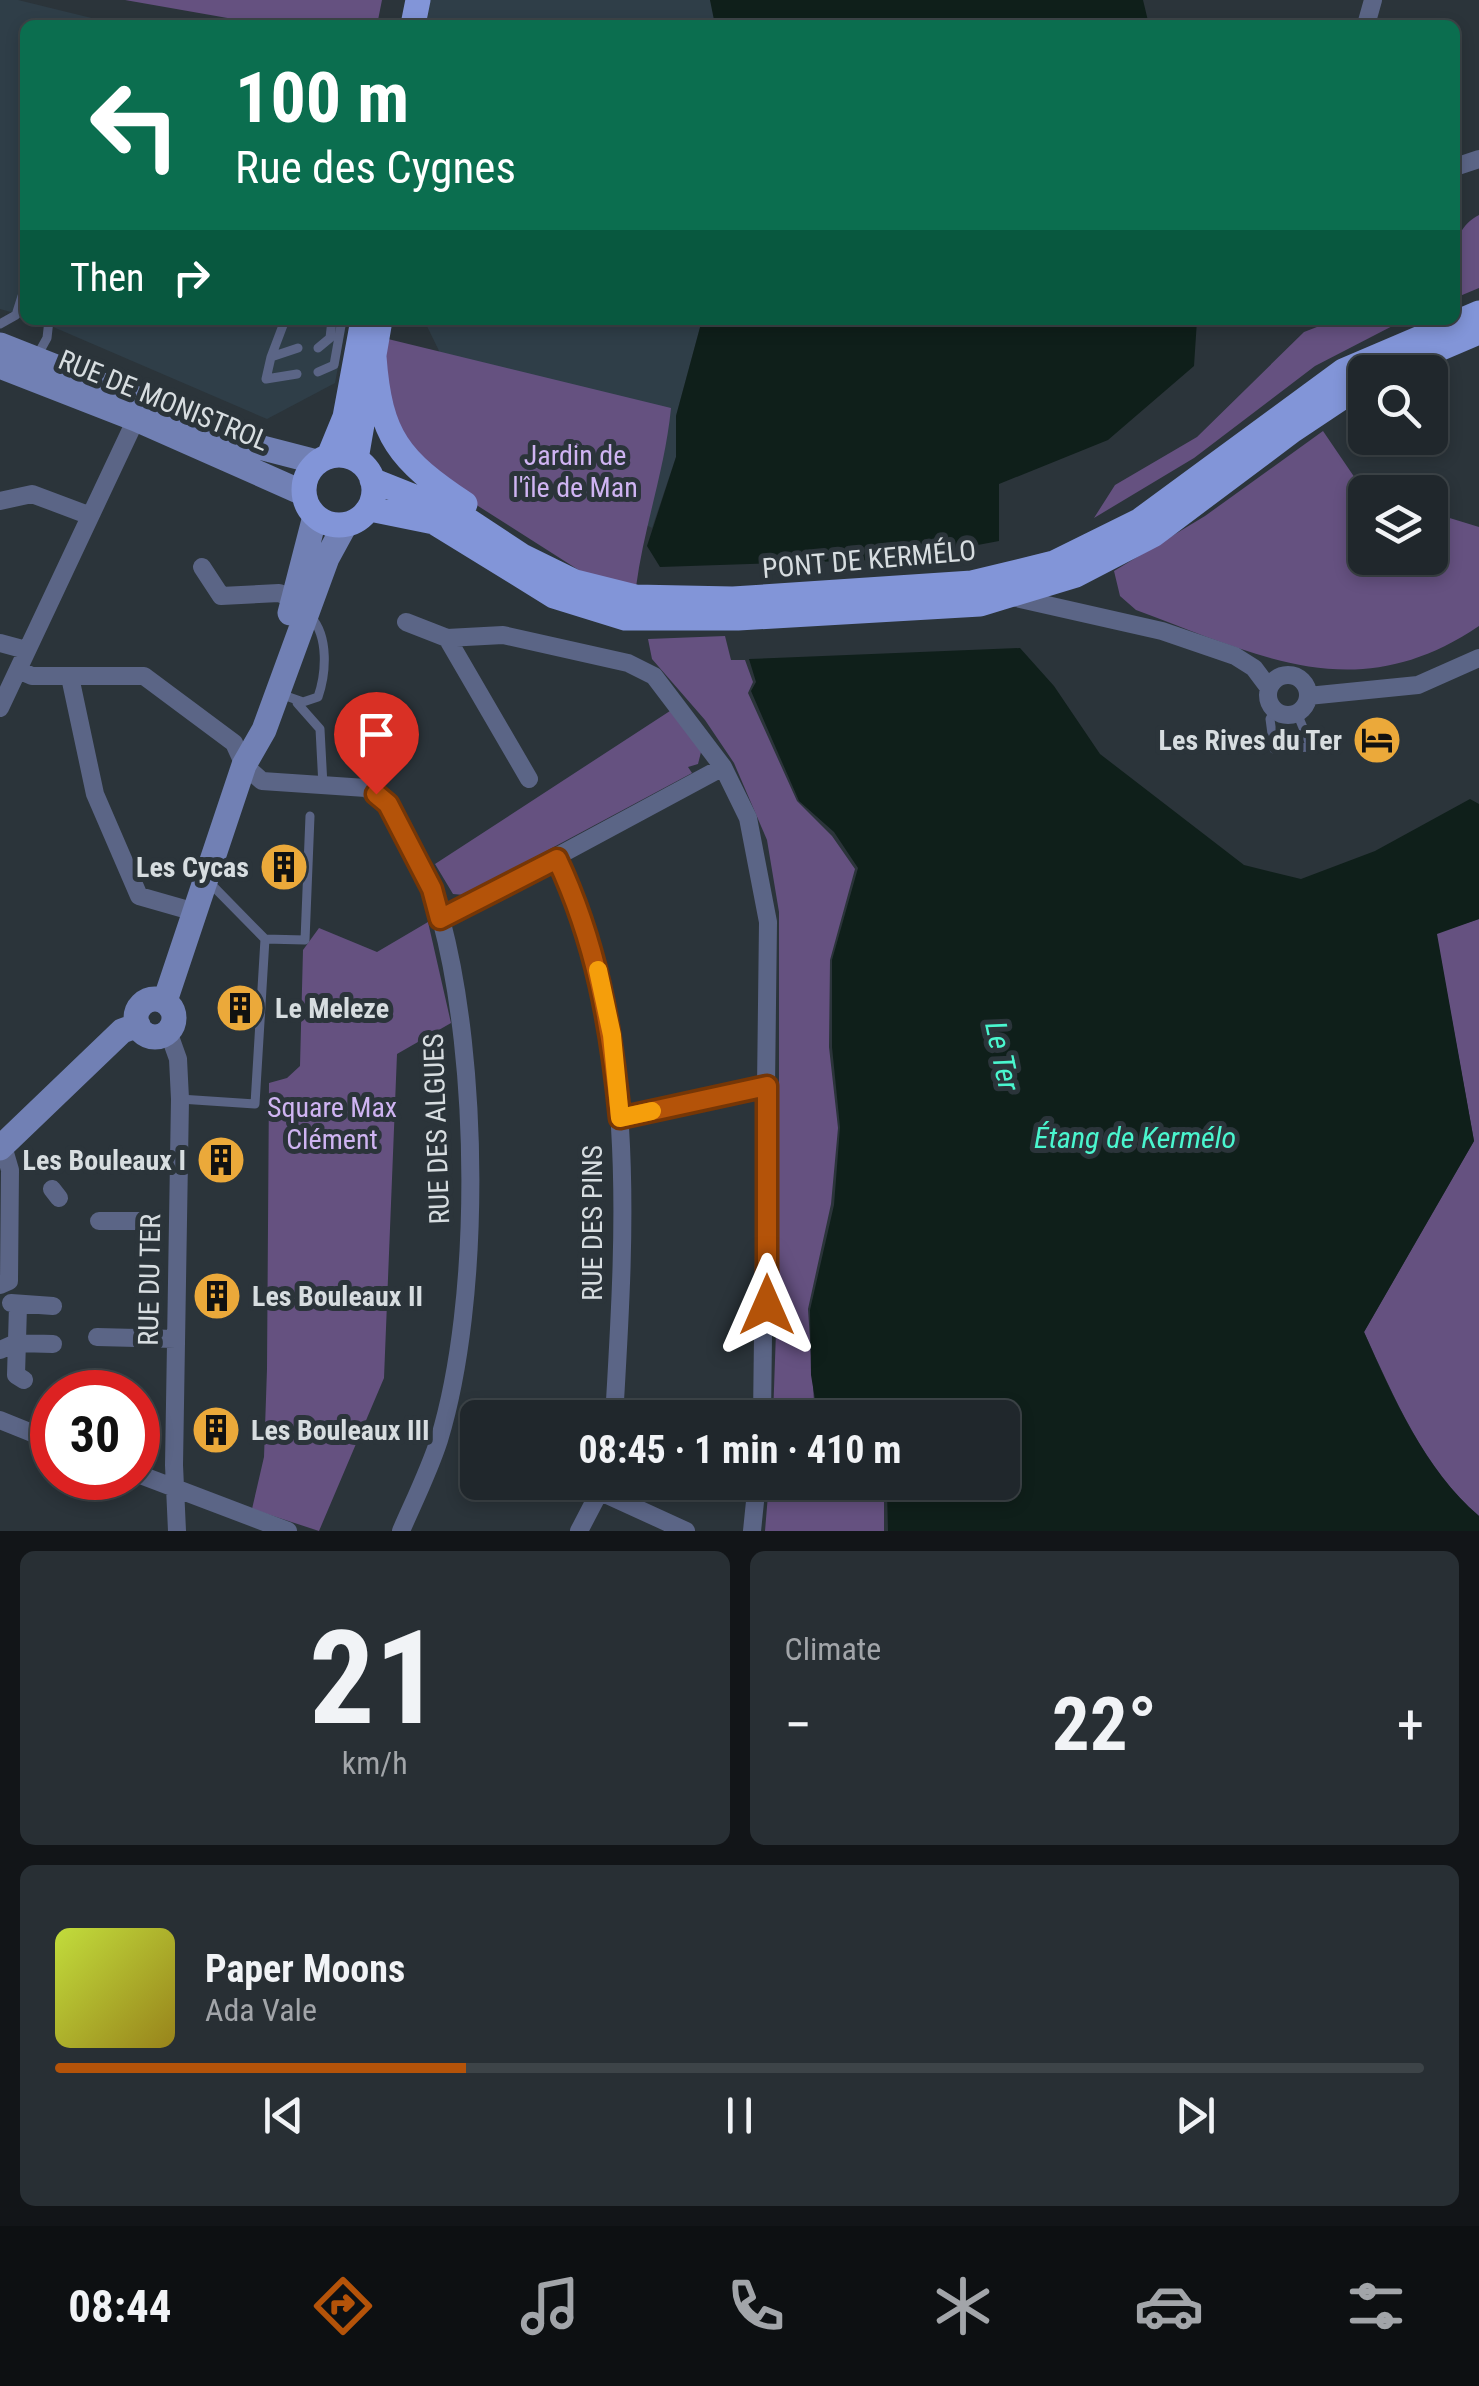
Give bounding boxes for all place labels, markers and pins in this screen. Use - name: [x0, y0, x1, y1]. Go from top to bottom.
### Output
- pin: [334, 692, 419, 795]
- hotel icon: Les Rives du Ter: [1351, 714, 1403, 766]
- place label: Les Rives du Ter: [1159, 724, 1342, 757]
- building icon: Les Cycas: [258, 841, 310, 893]
- place label: Les Cycas: [136, 851, 249, 884]
- building icon: Le Meleze: [214, 982, 266, 1034]
- place label: Le Meleze: [275, 992, 389, 1025]
- building icon: Les Bouleaux I: [195, 1134, 247, 1186]
- place label: Les Bouleaux I: [23, 1144, 186, 1177]
- building icon: Les Bouleaux II: [191, 1270, 243, 1322]
- place label: Les Bouleaux II: [252, 1280, 423, 1313]
- building icon: Les Bouleaux III: [190, 1404, 242, 1456]
- place label: Les Bouleaux III: [251, 1414, 430, 1447]

